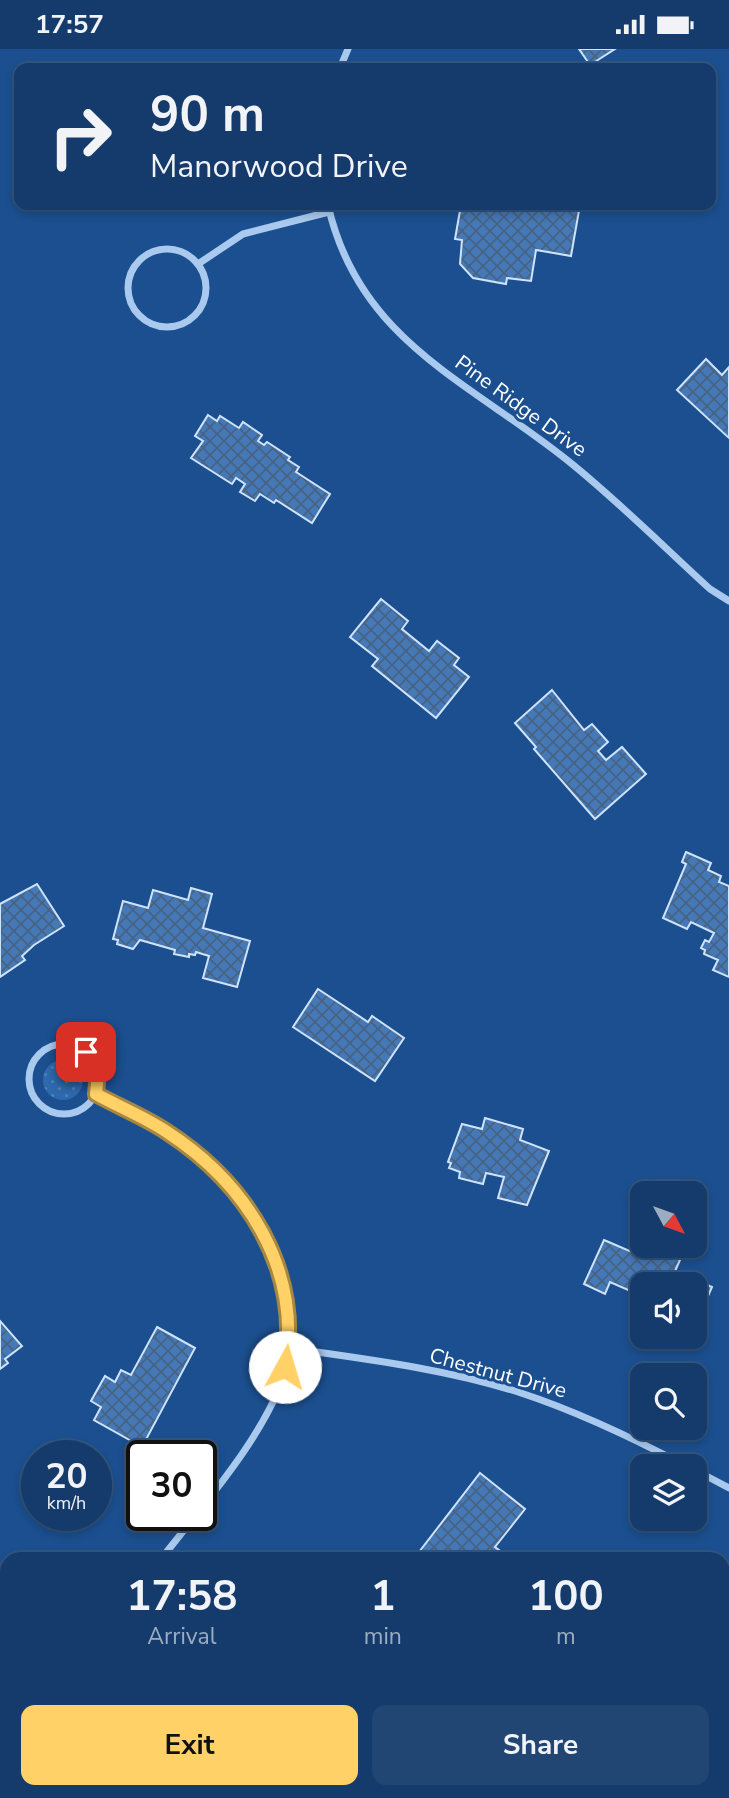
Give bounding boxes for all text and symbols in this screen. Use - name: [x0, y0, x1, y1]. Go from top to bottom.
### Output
- text: 17:57: [35, 7, 104, 42]
- text: 90 m: [150, 81, 265, 148]
- icon: right: [35, 91, 126, 182]
- text: Manorwood Drive: [150, 145, 408, 188]
- street label: Pine Ridge Drive: [449, 349, 593, 463]
- pin: [56, 1022, 116, 1082]
- icon: arrive: [67, 1033, 105, 1071]
- north arrow: [630, 1181, 707, 1258]
- map controls: [630, 1181, 707, 1531]
- button: sound: [630, 1272, 707, 1349]
- position arrow: [248, 1330, 322, 1404]
- street label: Chestnut Drive: [426, 1341, 570, 1405]
- button: search: [630, 1363, 707, 1440]
- speed limit sign: 30: [126, 1440, 217, 1531]
- text: 20: [45, 1453, 88, 1500]
- button: layers: [630, 1454, 707, 1531]
- text: km/h: [47, 1491, 86, 1515]
- text: 17:58: [126, 1568, 237, 1625]
- text: 1: [370, 1568, 395, 1625]
- text: 100: [528, 1568, 604, 1625]
- text: Arrival: [147, 1621, 216, 1652]
- text: min: [364, 1621, 402, 1652]
- text: m: [556, 1621, 576, 1652]
- button: Exit: [21, 1705, 358, 1785]
- button: Share: [372, 1705, 709, 1785]

